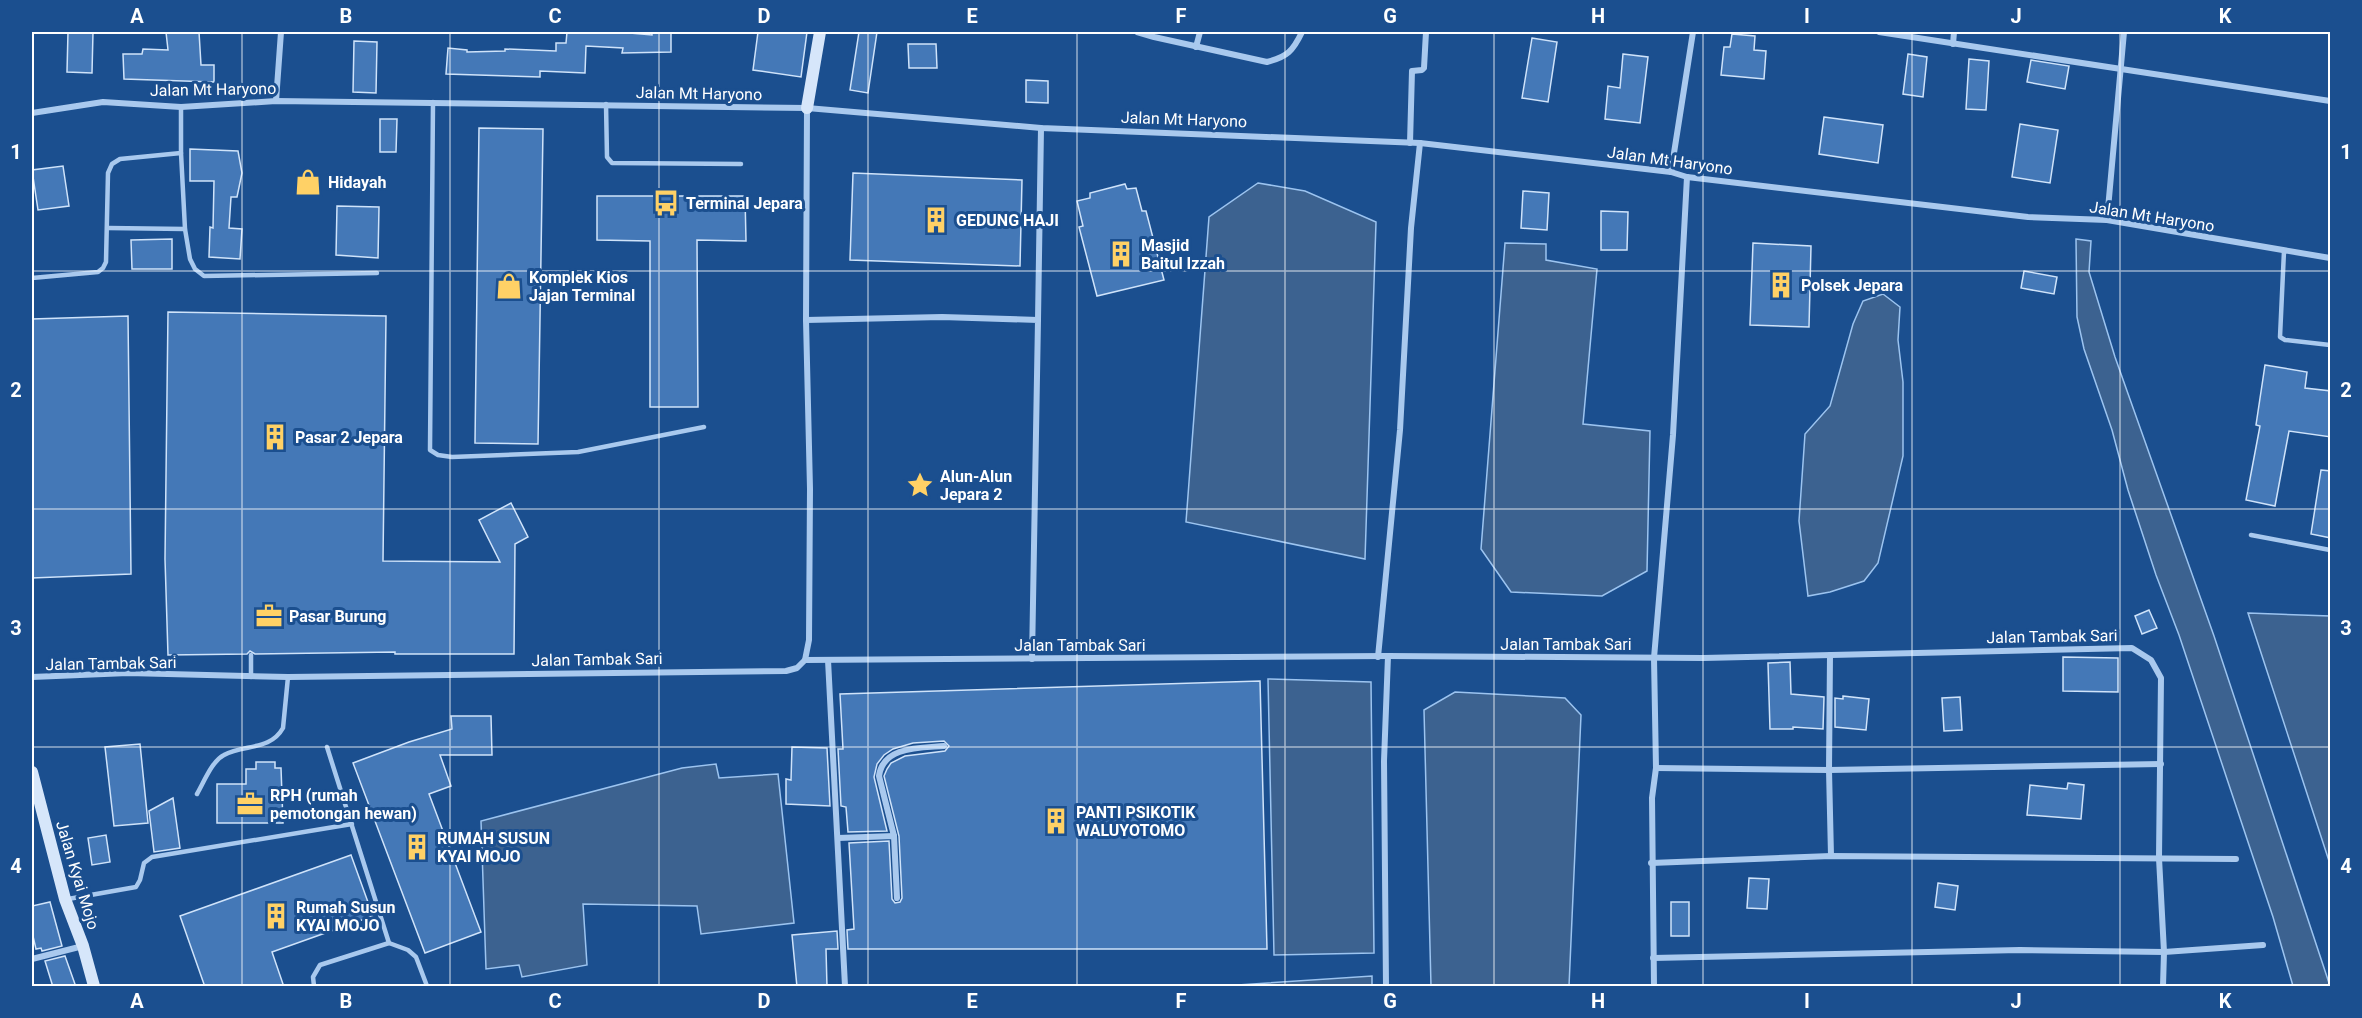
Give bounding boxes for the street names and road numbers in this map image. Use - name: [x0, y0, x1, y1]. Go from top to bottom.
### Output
- street label: Jalan Mt Haryono: [150, 79, 276, 100]
- street label: Jalan Mt Haryono: [636, 83, 762, 104]
- street label: Jalan Mt Haryono: [1121, 108, 1247, 131]
- street label: Jalan Mt Haryono: [1606, 142, 1734, 179]
- street label: Jalan Mt Haryono: [2088, 197, 2216, 236]
- street label: Jalan Tambak Sari: [1986, 626, 2118, 647]
- street label: Jalan Tambak Sari: [1500, 635, 1632, 654]
- street label: Jalan Tambak Sari: [1014, 636, 1146, 655]
- street label: Jalan Tambak Sari: [531, 649, 663, 670]
- street label: Jalan Tambak Sari: [45, 653, 177, 674]
- street label: Jalan Kyai Mojo: [52, 818, 103, 932]

